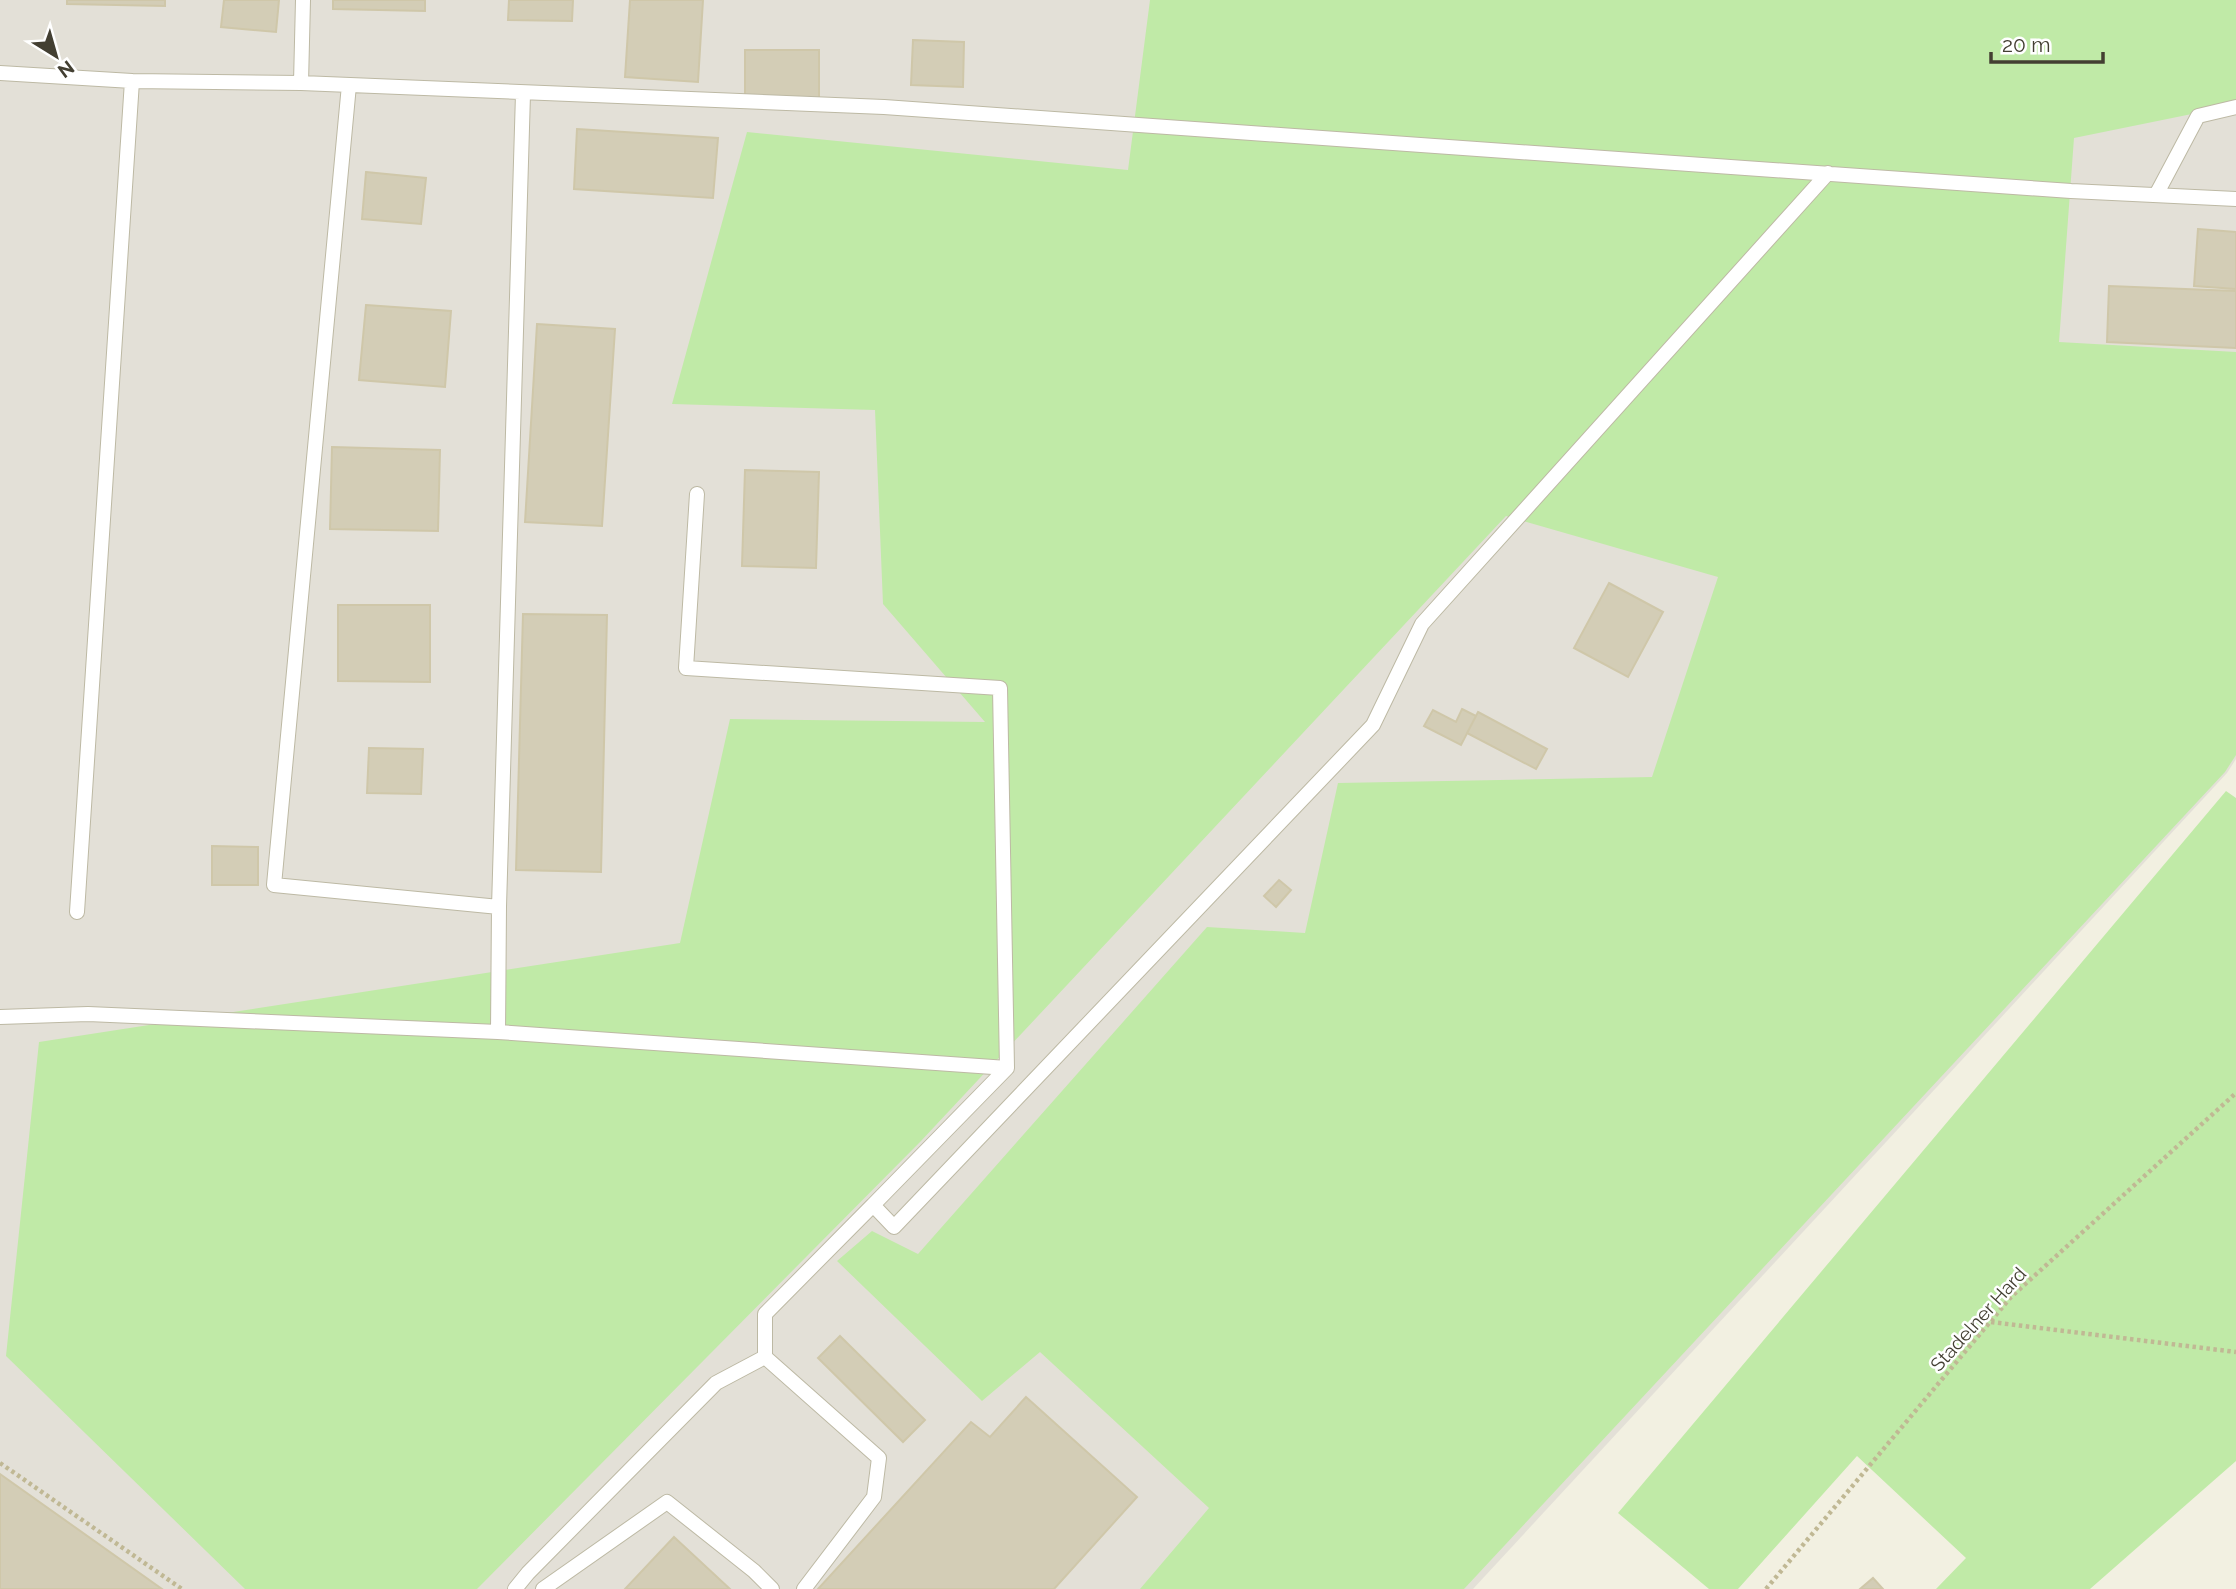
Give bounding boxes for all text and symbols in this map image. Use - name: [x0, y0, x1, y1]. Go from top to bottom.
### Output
- north arrow: [21, 21, 91, 91]
- scale bar: [1991, 21, 2103, 65]
- text: 20 m: [2002, 32, 2050, 57]
- text: N: [54, 56, 79, 83]
- street label: Stadelner Hard: [1926, 1263, 2030, 1375]

